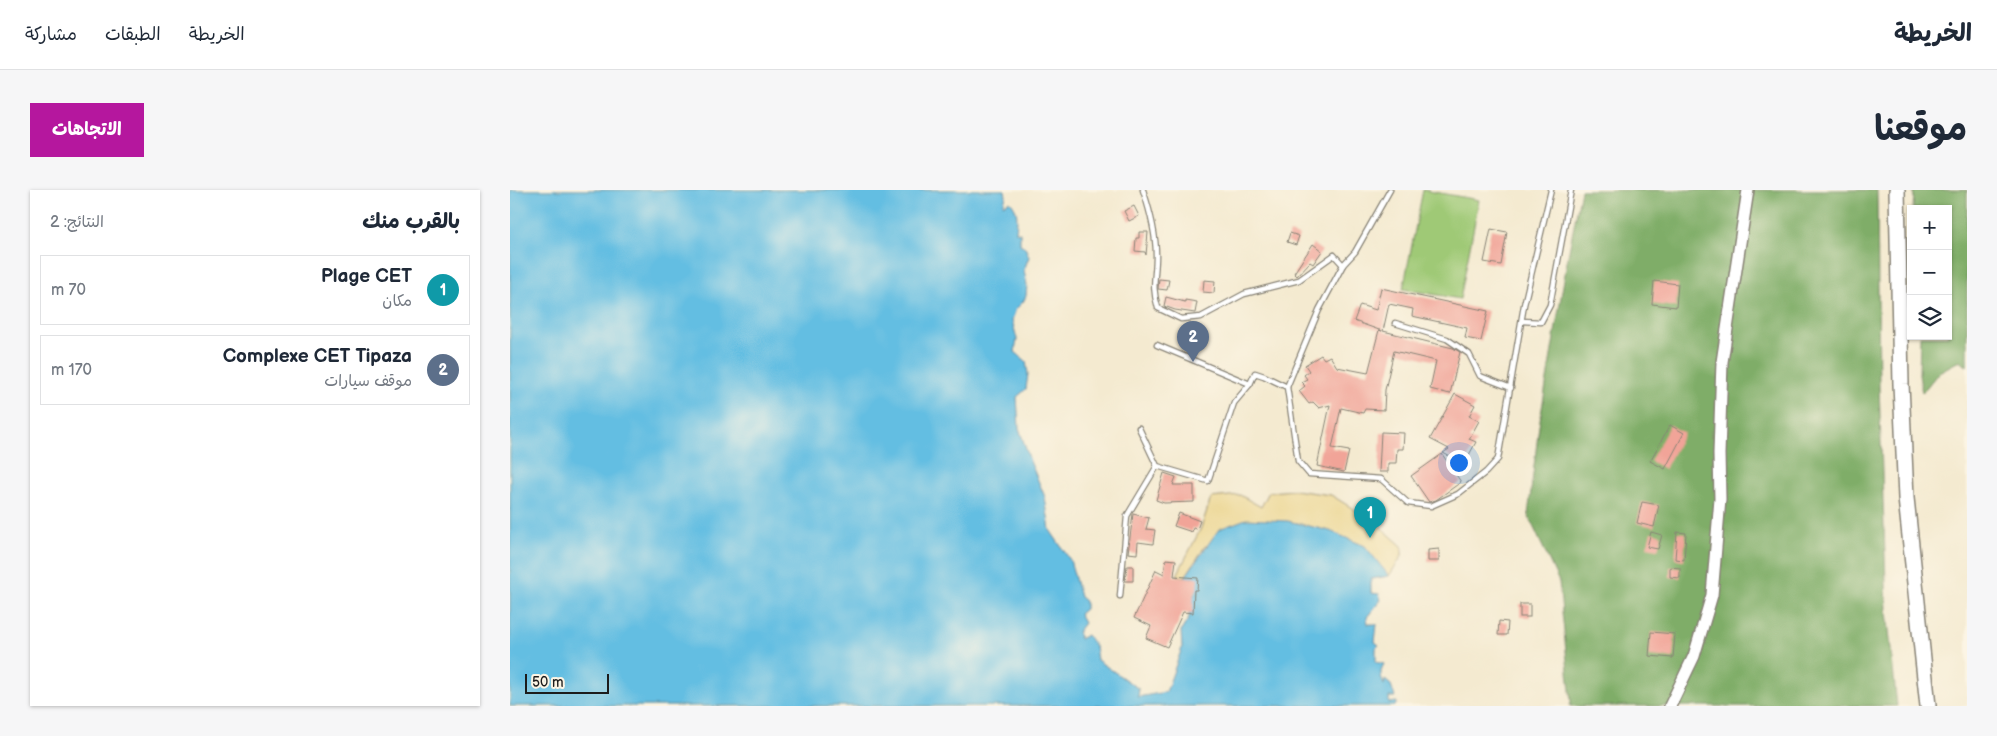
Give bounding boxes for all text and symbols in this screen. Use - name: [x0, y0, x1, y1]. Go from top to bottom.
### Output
- text: الخريطة: [1894, 19, 1972, 48]
- text: مشاركة: [25, 24, 77, 45]
- text: الطبقات: [105, 24, 161, 45]
- text: الخريطة: [189, 24, 245, 45]
- button: الاتجاهات: [30, 103, 144, 157]
- text: موقعنا: [1874, 108, 1967, 151]
- map controls: [1907, 205, 1952, 340]
- button: +: [1907, 205, 1952, 250]
- text: بالقرب منك: [362, 209, 460, 234]
- text: النتائج: 2: [50, 213, 104, 232]
- button: −: [1907, 250, 1952, 295]
- text: Plage CET: [321, 265, 412, 288]
- text: 70 m: [51, 281, 86, 300]
- text: 1: [440, 281, 446, 300]
- text: مكان: [382, 292, 412, 311]
- button: layers: [1907, 295, 1952, 340]
- pin: 2: [1177, 321, 1209, 362]
- text: Complexe CET Tipaza: [223, 345, 412, 368]
- text: 170 m: [51, 361, 92, 380]
- text: 2: [438, 361, 448, 380]
- text: موقف سيارات: [324, 372, 412, 391]
- your location: [1446, 450, 1472, 476]
- pin: 1: [1354, 497, 1386, 538]
- scale bar: [525, 671, 609, 694]
- text: 50 m: [532, 674, 564, 691]

